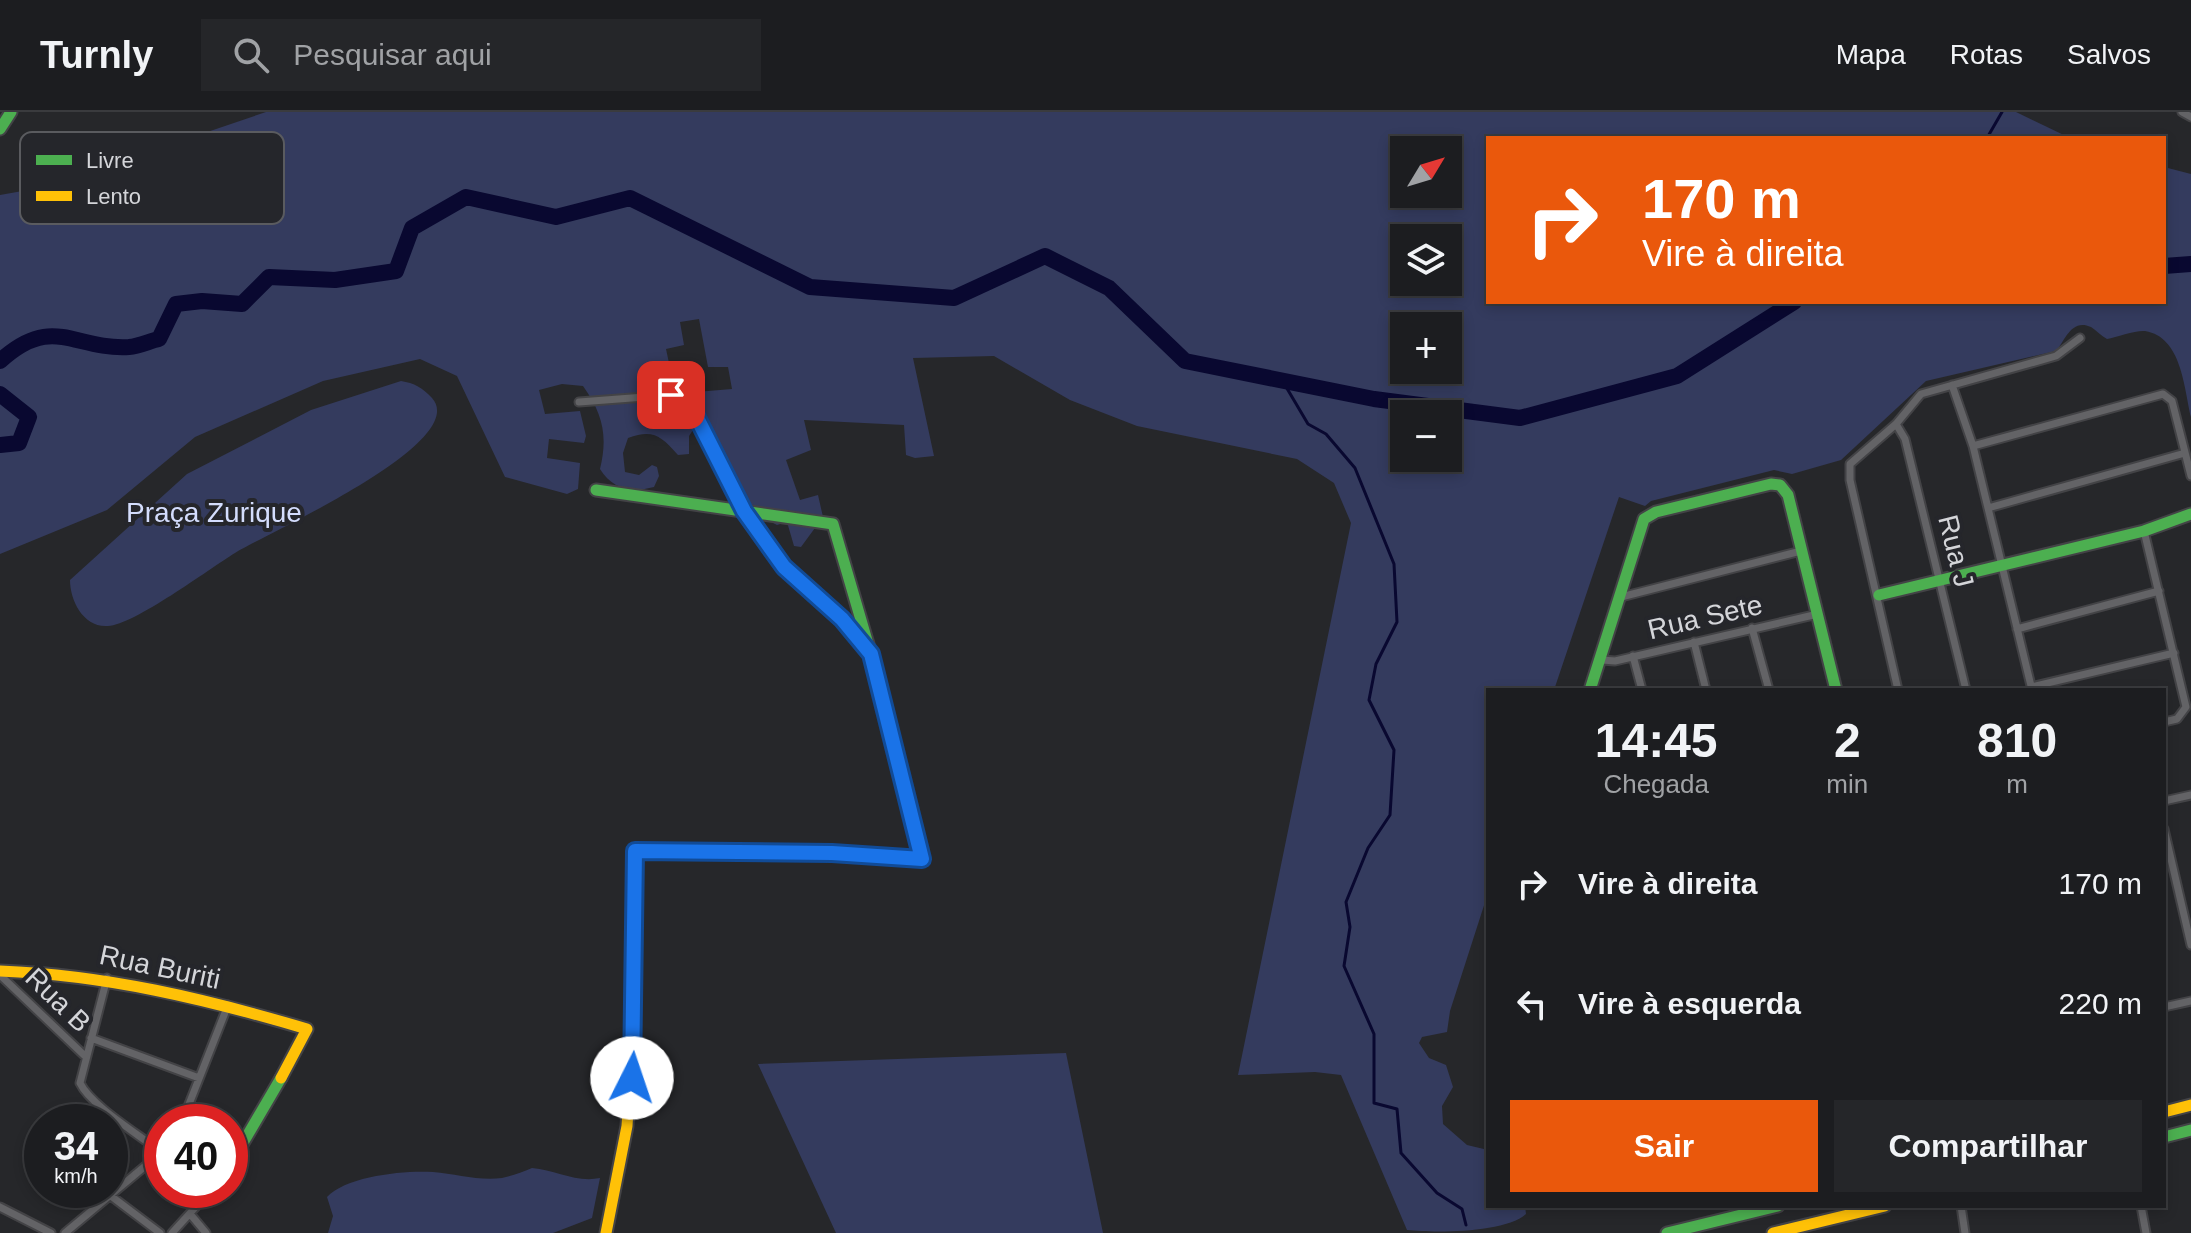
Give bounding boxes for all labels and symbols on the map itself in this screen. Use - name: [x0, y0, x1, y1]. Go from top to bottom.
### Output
- legend: [20, 132, 284, 224]
- north arrow: [1390, 136, 1462, 208]
- text: Livre: [86, 148, 134, 173]
- text: Lento: [86, 184, 141, 209]
- pin: [637, 361, 705, 429]
- park label: Praça Zurique: [126, 497, 302, 528]
- street label: Rua J: [1932, 512, 1980, 590]
- street label: Rua Sete: [1645, 589, 1765, 645]
- street label: Rua Buriti: [97, 939, 223, 995]
- street label: Rua B: [19, 962, 97, 1038]
- position arrow: [590, 1036, 674, 1120]
- speed limit sign: 40: [144, 1104, 248, 1208]

